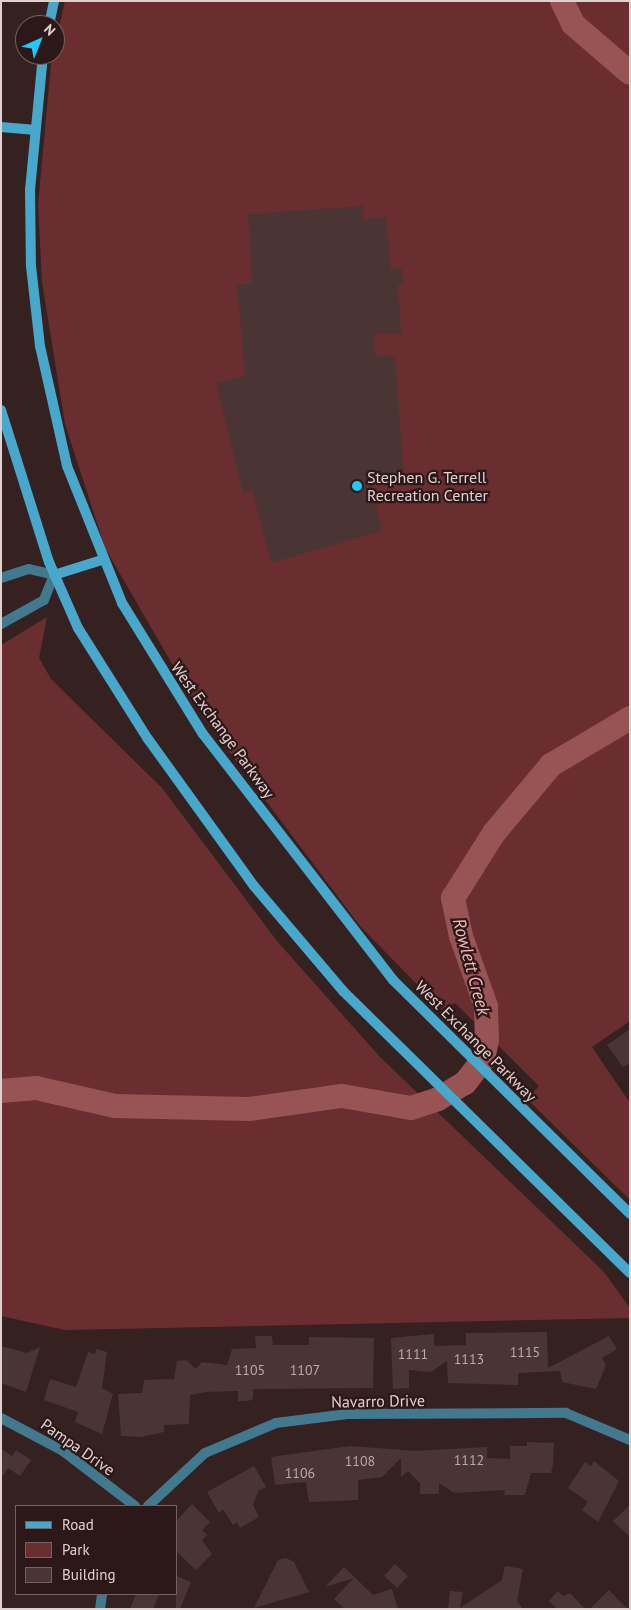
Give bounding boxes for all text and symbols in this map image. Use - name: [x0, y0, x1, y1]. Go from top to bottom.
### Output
- north arrow: [15, 15, 65, 65]
- text: N: [40, 20, 59, 40]
- place label: Stephen G. Terrell Recreation Center: [367, 467, 488, 505]
- marker: Stephen G. Terrell Recreation Center: [351, 480, 363, 492]
- street label: West Exchange Parkway: [167, 658, 279, 802]
- water label: Rowlett Creek: [448, 916, 494, 1018]
- street label: West Exchange Parkway: [411, 976, 541, 1106]
- house number: 1115: [510, 1344, 540, 1360]
- house number: 1111: [398, 1346, 428, 1362]
- house number: 1113: [454, 1351, 484, 1367]
- house number: 1105: [235, 1362, 265, 1378]
- house number: 1107: [290, 1362, 320, 1378]
- street label: Navarro Drive: [331, 1391, 425, 1411]
- street label: Pampa Drive: [37, 1414, 119, 1480]
- house number: 1112: [454, 1452, 484, 1468]
- house number: 1108: [345, 1453, 375, 1469]
- house number: 1106: [285, 1465, 315, 1481]
- legend: [15, 1505, 178, 1595]
- text: Road: [62, 1515, 94, 1534]
- text: Park: [62, 1540, 90, 1559]
- text: Building: [62, 1565, 116, 1584]

